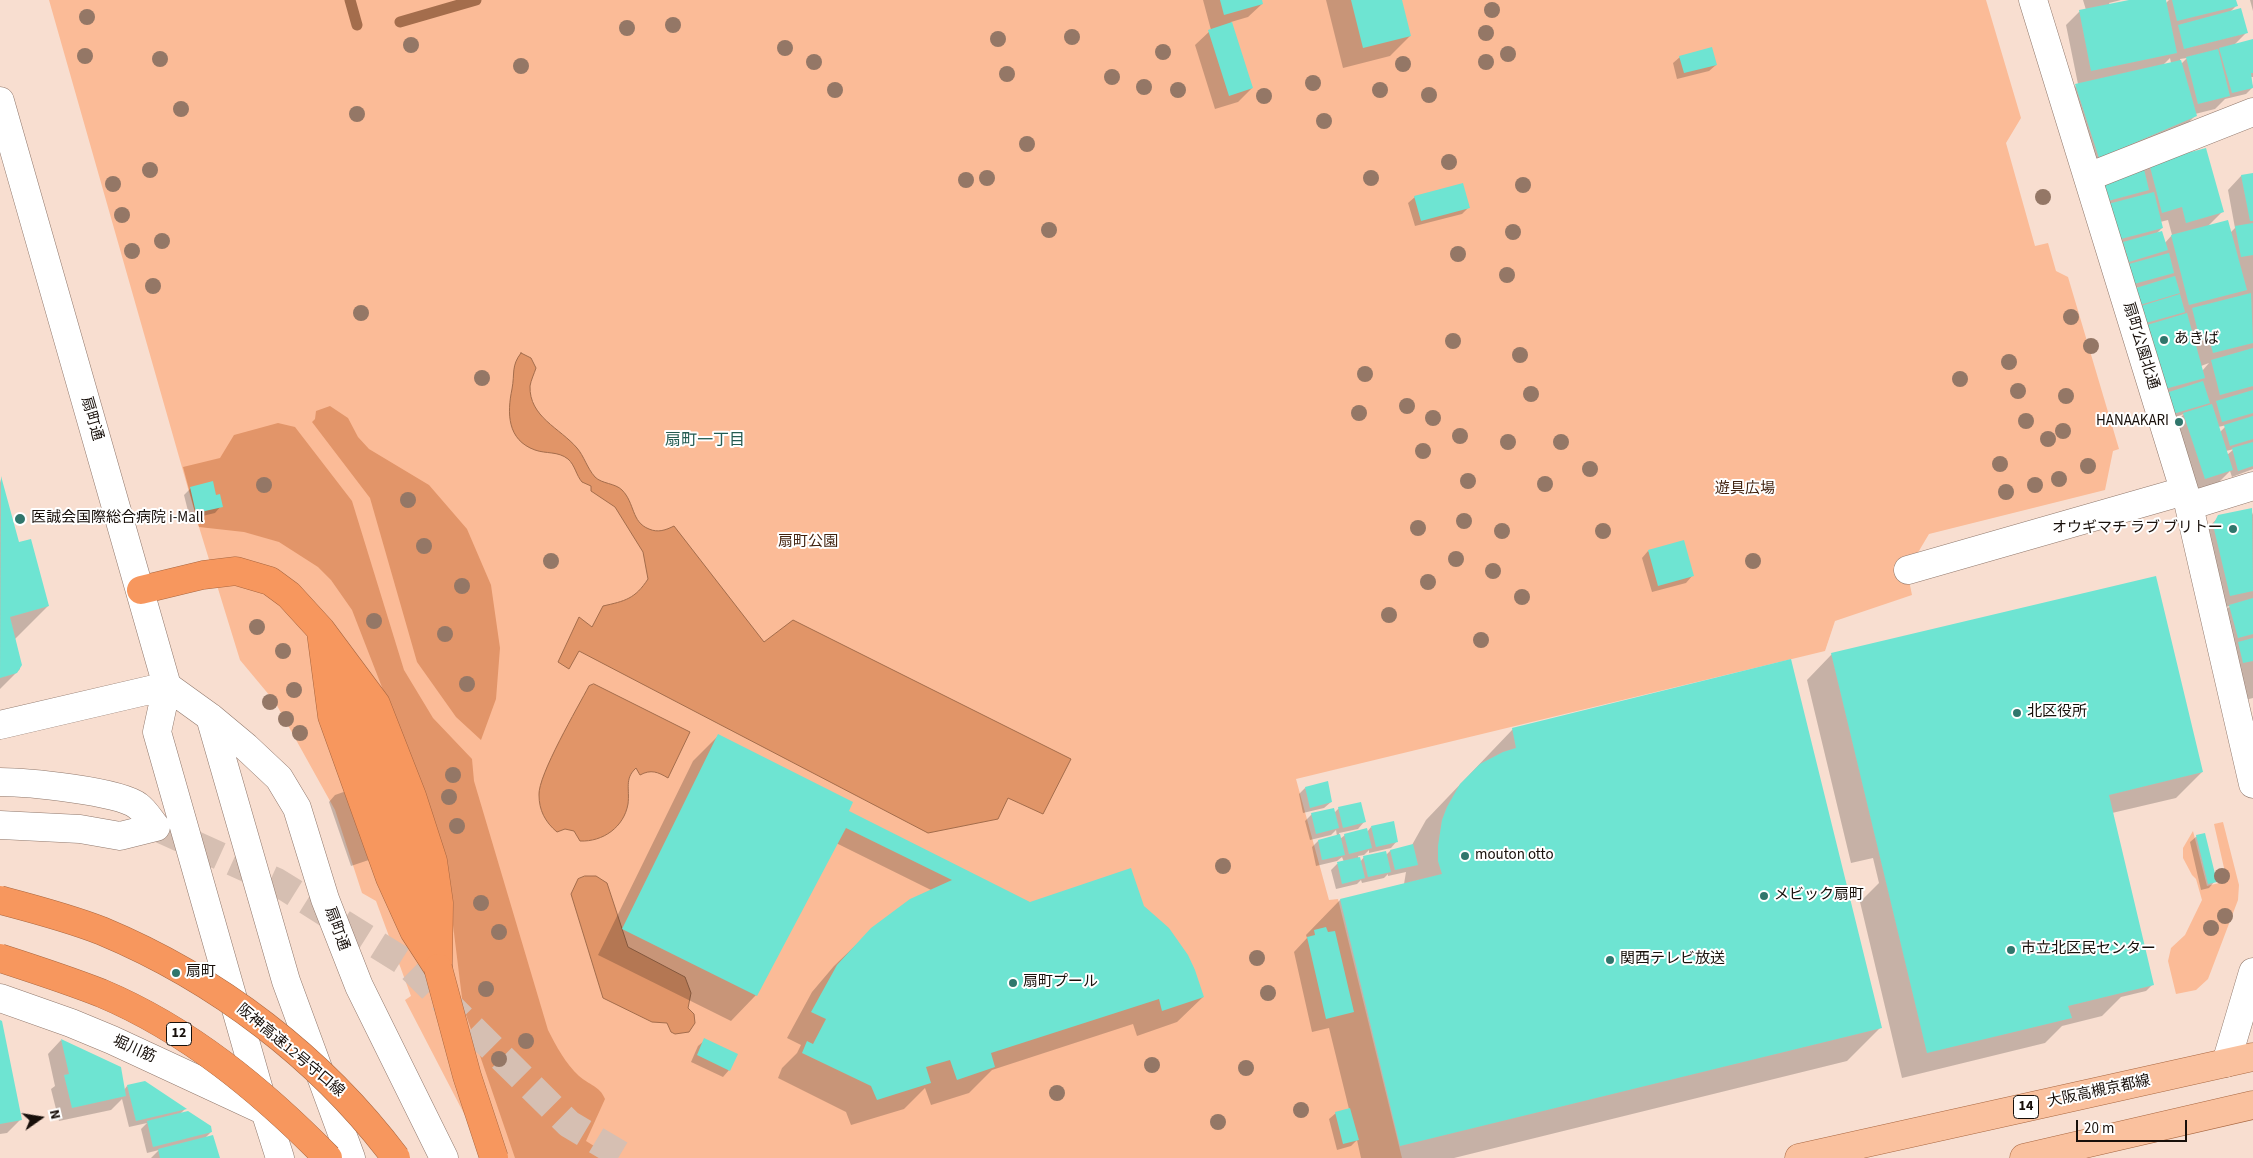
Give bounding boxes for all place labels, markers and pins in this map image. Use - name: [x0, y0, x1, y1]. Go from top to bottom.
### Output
- place label: あきば: [2174, 331, 2219, 349]
- marker: あきば: [2158, 334, 2170, 346]
- place label: HANAAKARI: [2096, 413, 2169, 431]
- marker: HANAAKARI: [2173, 416, 2185, 428]
- place label: 医誠会国際総合病院 i-Mall: [31, 510, 203, 528]
- marker: 医誠会国際総合病院 i-Mall: [13, 512, 27, 526]
- place label: オウギマチ ラブ ブリトー: [2052, 520, 2223, 538]
- marker: オウギマチ ラブ ブリトー: [2227, 523, 2239, 535]
- place label: 北区役所: [2027, 704, 2087, 722]
- marker: 北区役所: [2011, 707, 2023, 719]
- place label: mouton otto: [1475, 847, 1554, 865]
- marker: mouton otto: [1459, 850, 1471, 862]
- place label: メビック扇町: [1774, 887, 1864, 905]
- marker: メビック扇町: [1758, 890, 1770, 902]
- place label: 市立北区民センター: [2021, 941, 2156, 959]
- marker: 市立北区民センター: [2005, 944, 2017, 956]
- place label: 関西テレビ放送: [1620, 951, 1725, 969]
- marker: 関西テレビ放送: [1604, 954, 1616, 966]
- place label: 扇町: [186, 964, 216, 982]
- marker: 扇町: [170, 967, 182, 979]
- place label: 扇町プール: [1023, 974, 1098, 992]
- marker: 扇町プール: [1007, 977, 1019, 989]

